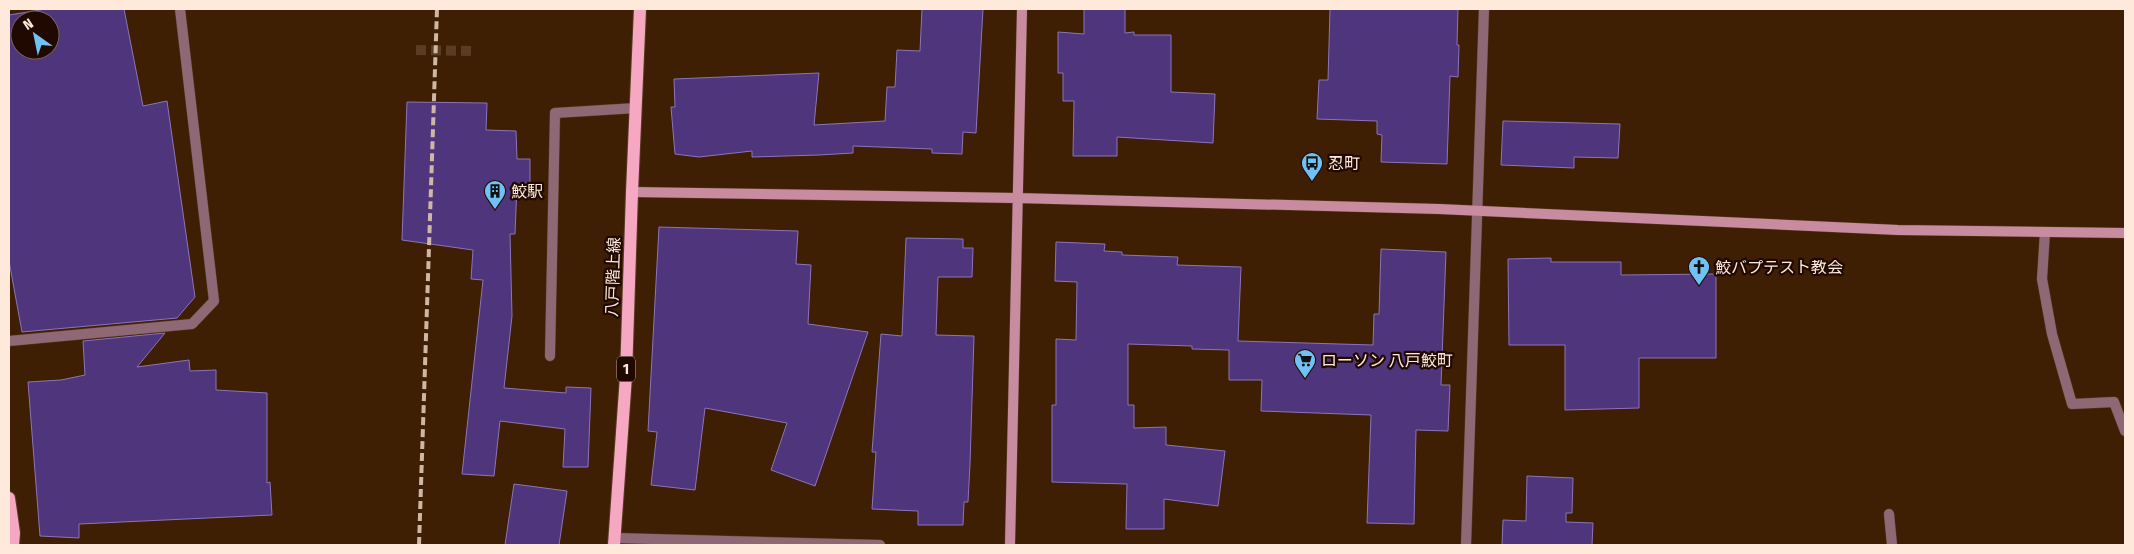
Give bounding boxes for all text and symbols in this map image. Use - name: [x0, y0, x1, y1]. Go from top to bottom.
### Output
- north arrow: [10, 10, 60, 60]
- text: N: [20, 15, 36, 34]
- bus stop icon: 忍町: [1300, 151, 1324, 182]
- place label: 忍町: [1328, 154, 1360, 173]
- building icon: 鮫駅: [483, 179, 507, 210]
- place label: 鮫駅: [511, 182, 543, 201]
- street label: 八戸階上線: [602, 237, 624, 317]
- church icon: 鮫バプテスト教会: [1687, 255, 1711, 286]
- place label: 鮫バプテスト教会: [1715, 258, 1843, 277]
- supermarket icon: ローソン 八戸鮫町: [1293, 348, 1317, 379]
- place label: ローソン 八戸鮫町: [1321, 351, 1453, 370]
- road number: 1: [617, 356, 635, 382]

